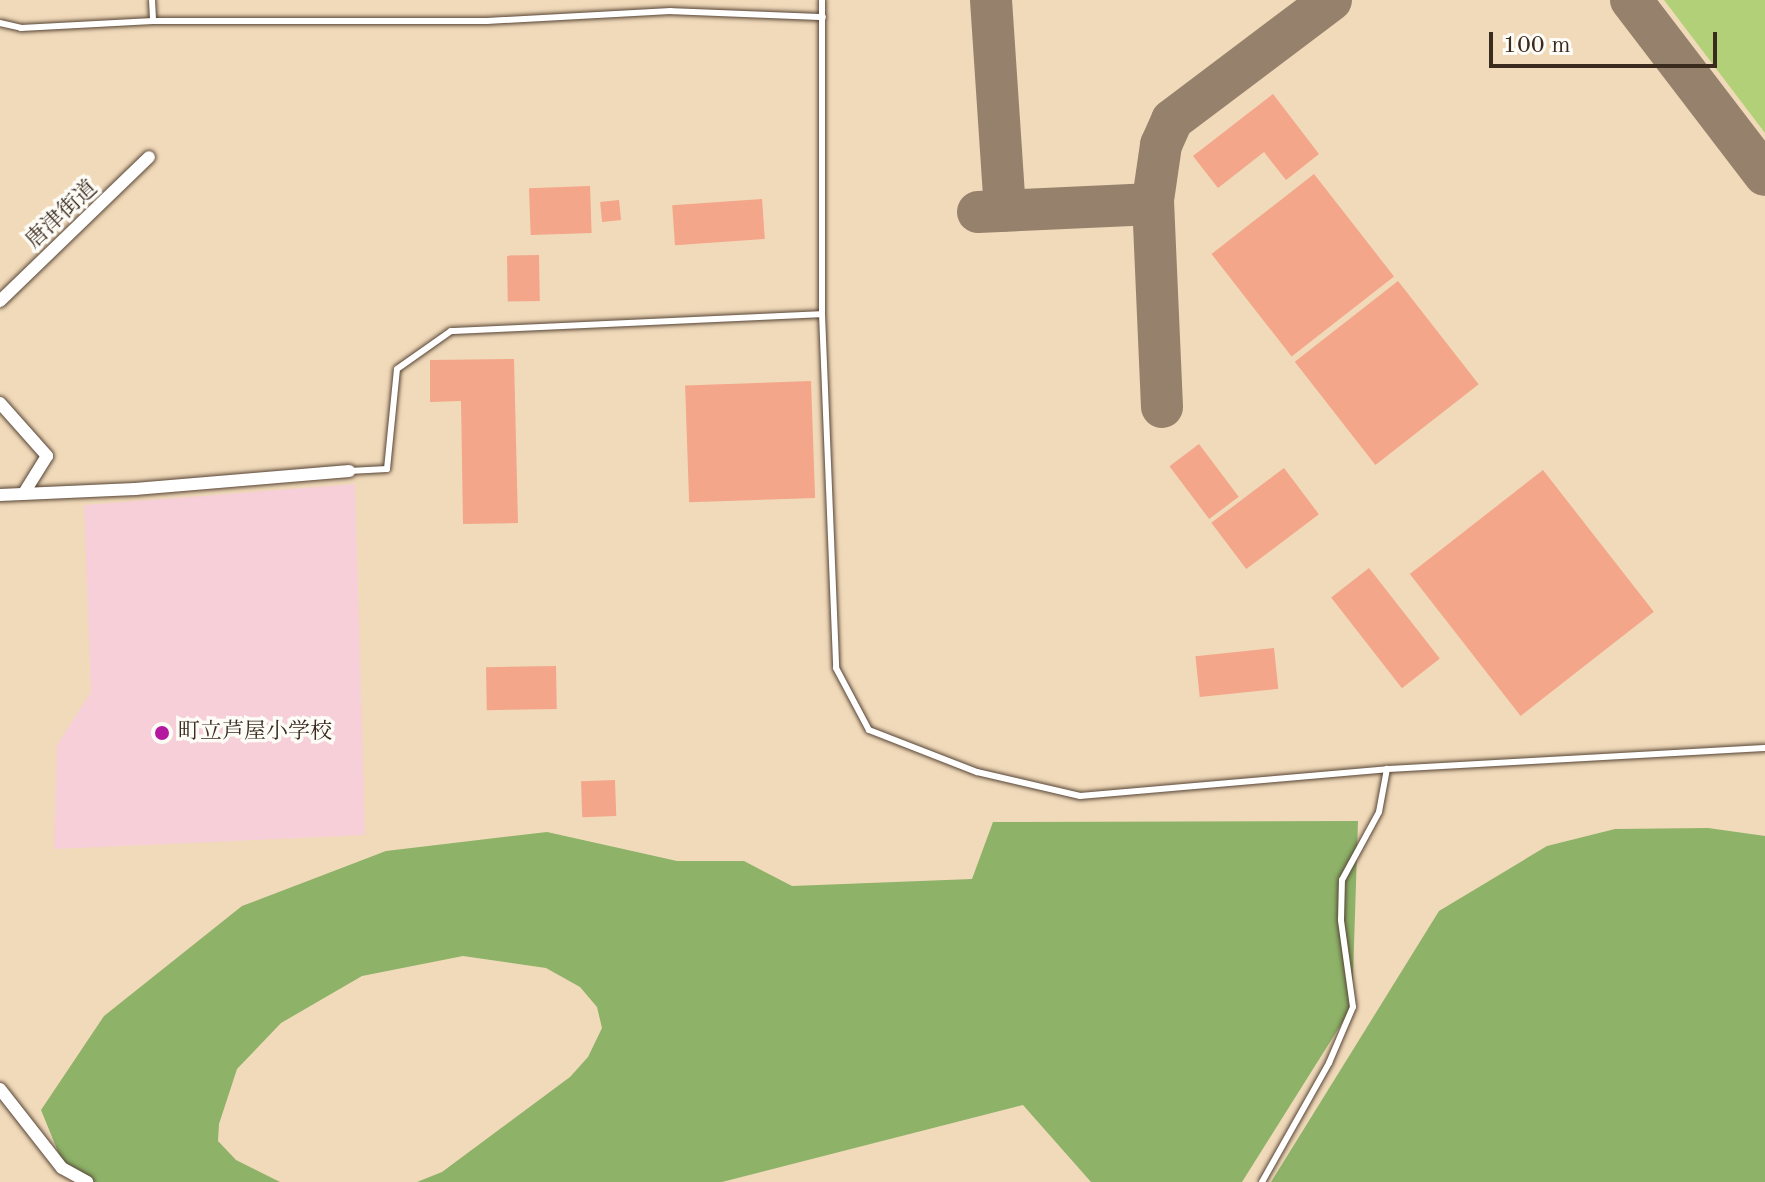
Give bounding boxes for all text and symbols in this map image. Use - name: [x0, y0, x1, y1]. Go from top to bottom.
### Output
- scale bar: [1493, 16, 1721, 66]
- text: 100 m: [1503, 34, 1571, 58]
- street label: 唐津街道: [21, 175, 103, 255]
- place label: 町立芦屋小学校: [178, 720, 332, 746]
- marker: 町立芦屋小学校: [153, 724, 171, 742]

